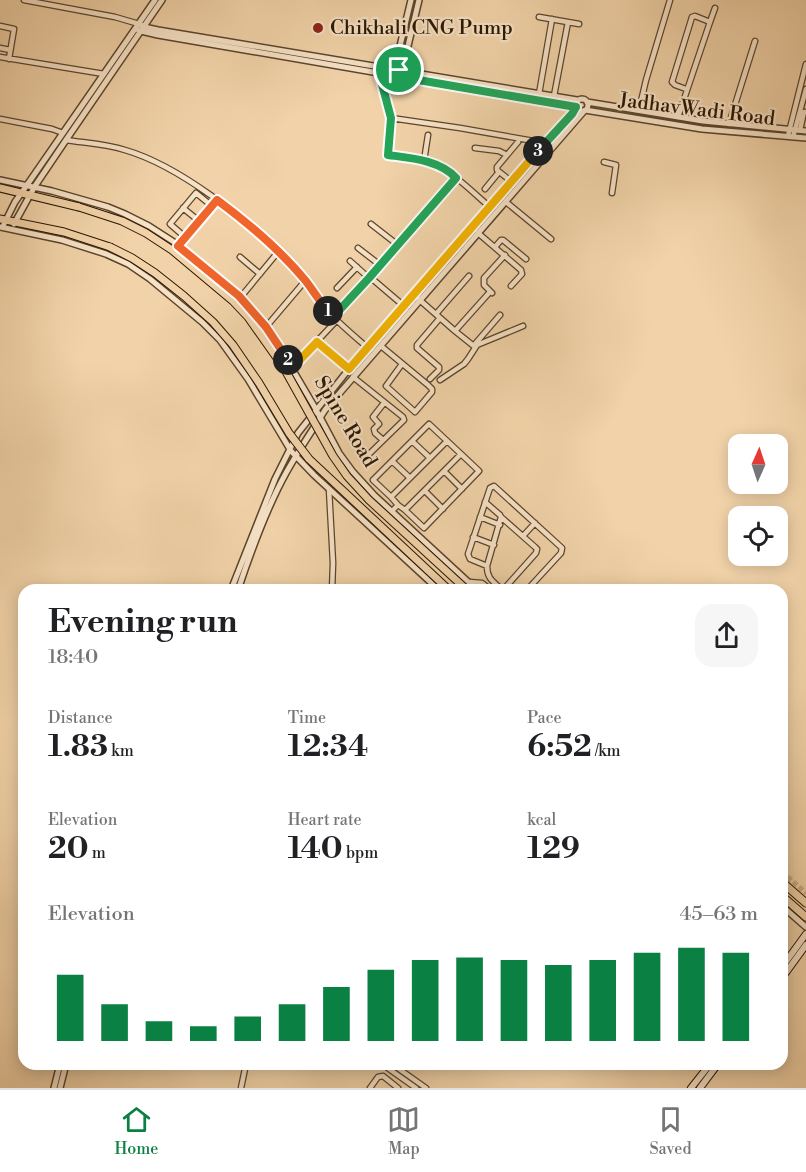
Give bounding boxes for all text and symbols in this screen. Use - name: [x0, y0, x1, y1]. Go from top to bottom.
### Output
- place label: Chikhali CNG Pump: [330, 16, 513, 41]
- marker: Chikhali CNG Pump: [311, 21, 325, 35]
- pin: [373, 44, 424, 95]
- icon: arrive: [382, 53, 415, 86]
- street label: JadhavWadi Road: [616, 88, 777, 132]
- pin: 3: [523, 136, 553, 166]
- text: 3: [533, 141, 543, 161]
- pin: 1: [313, 296, 343, 326]
- text: 1: [324, 301, 332, 321]
- pin: 2: [273, 345, 303, 375]
- text: 2: [283, 350, 293, 370]
- street label: Spine Road: [308, 372, 382, 473]
- north arrow: [728, 434, 788, 494]
- map controls: [728, 434, 788, 566]
- button: locate: [728, 506, 788, 566]
- text: Evening run: [48, 602, 237, 643]
- button: share: [695, 604, 758, 667]
- text: 18:40: [48, 645, 98, 670]
- text: Distance: [48, 708, 113, 728]
- text: Time: [288, 708, 326, 728]
- text: Pace: [527, 708, 562, 728]
- text: 1.83: [48, 728, 108, 766]
- text: 12:34: [288, 728, 368, 766]
- text: 6:52: [527, 728, 592, 766]
- text: km: [108, 741, 134, 761]
- text: /km: [592, 741, 621, 761]
- text: Elevation: [48, 810, 117, 830]
- text: Heart rate: [288, 810, 362, 830]
- text: kcal: [527, 810, 556, 830]
- text: 20: [48, 830, 89, 868]
- text: 140: [288, 830, 343, 868]
- text: 129: [527, 830, 580, 868]
- text: m: [89, 843, 106, 863]
- text: bpm: [343, 843, 378, 863]
- text: Elevation: [48, 902, 135, 927]
- text: 45–63 m: [680, 902, 758, 927]
- tab: Home: [115, 1103, 158, 1159]
- tab: Map: [387, 1103, 420, 1159]
- tab: Saved: [649, 1103, 691, 1159]

